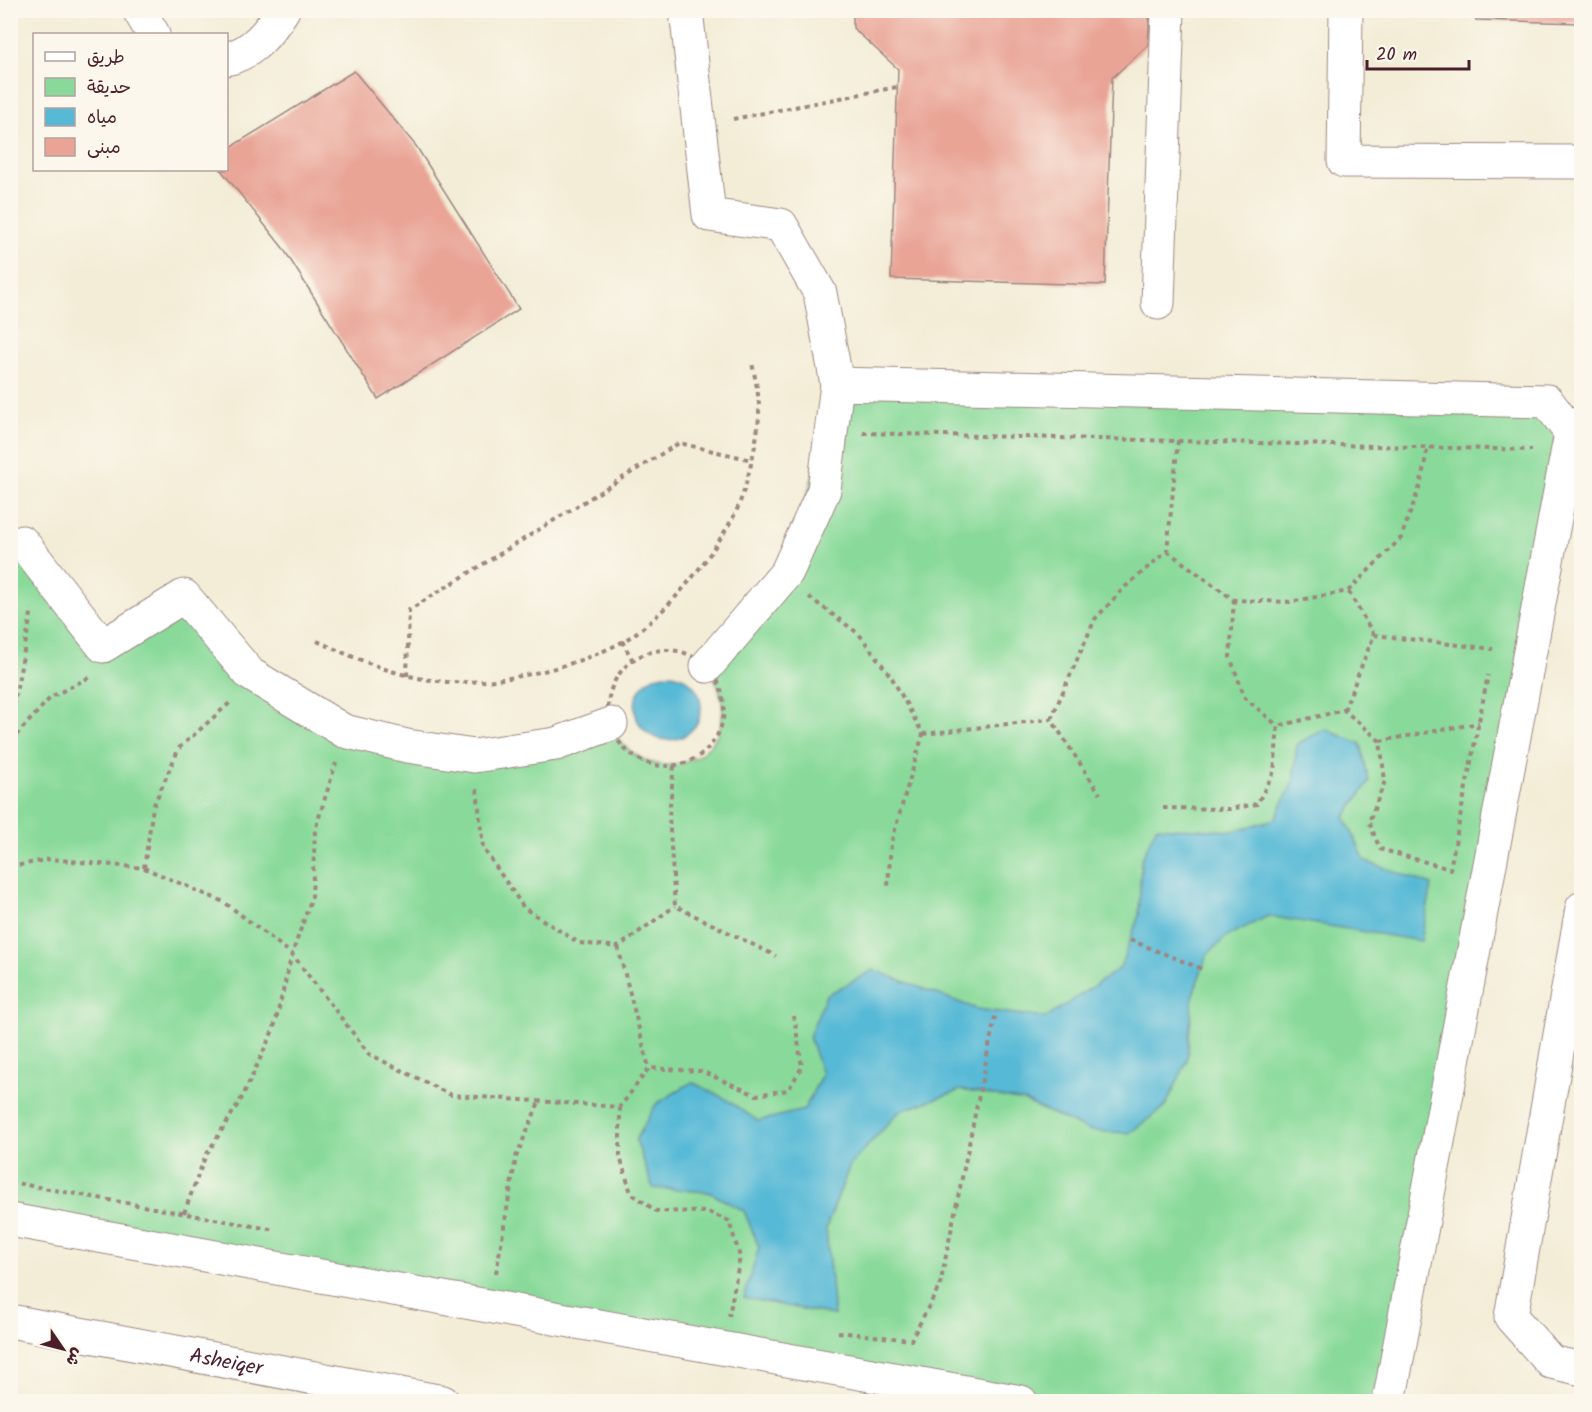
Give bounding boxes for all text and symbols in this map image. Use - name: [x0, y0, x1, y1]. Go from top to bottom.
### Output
- legend: [33, 33, 228, 171]
- scale bar: [1367, 33, 1469, 71]
- text: 20 m: [1376, 41, 1417, 70]
- text: طريق: [87, 44, 125, 73]
- text: حديقة: [87, 74, 131, 103]
- text: مياه: [87, 104, 117, 133]
- text: مبنى: [87, 134, 121, 163]
- north arrow: [33, 1319, 93, 1379]
- street label: Asheiqer: [187, 1340, 266, 1386]
- text: ش: [59, 1342, 89, 1371]

